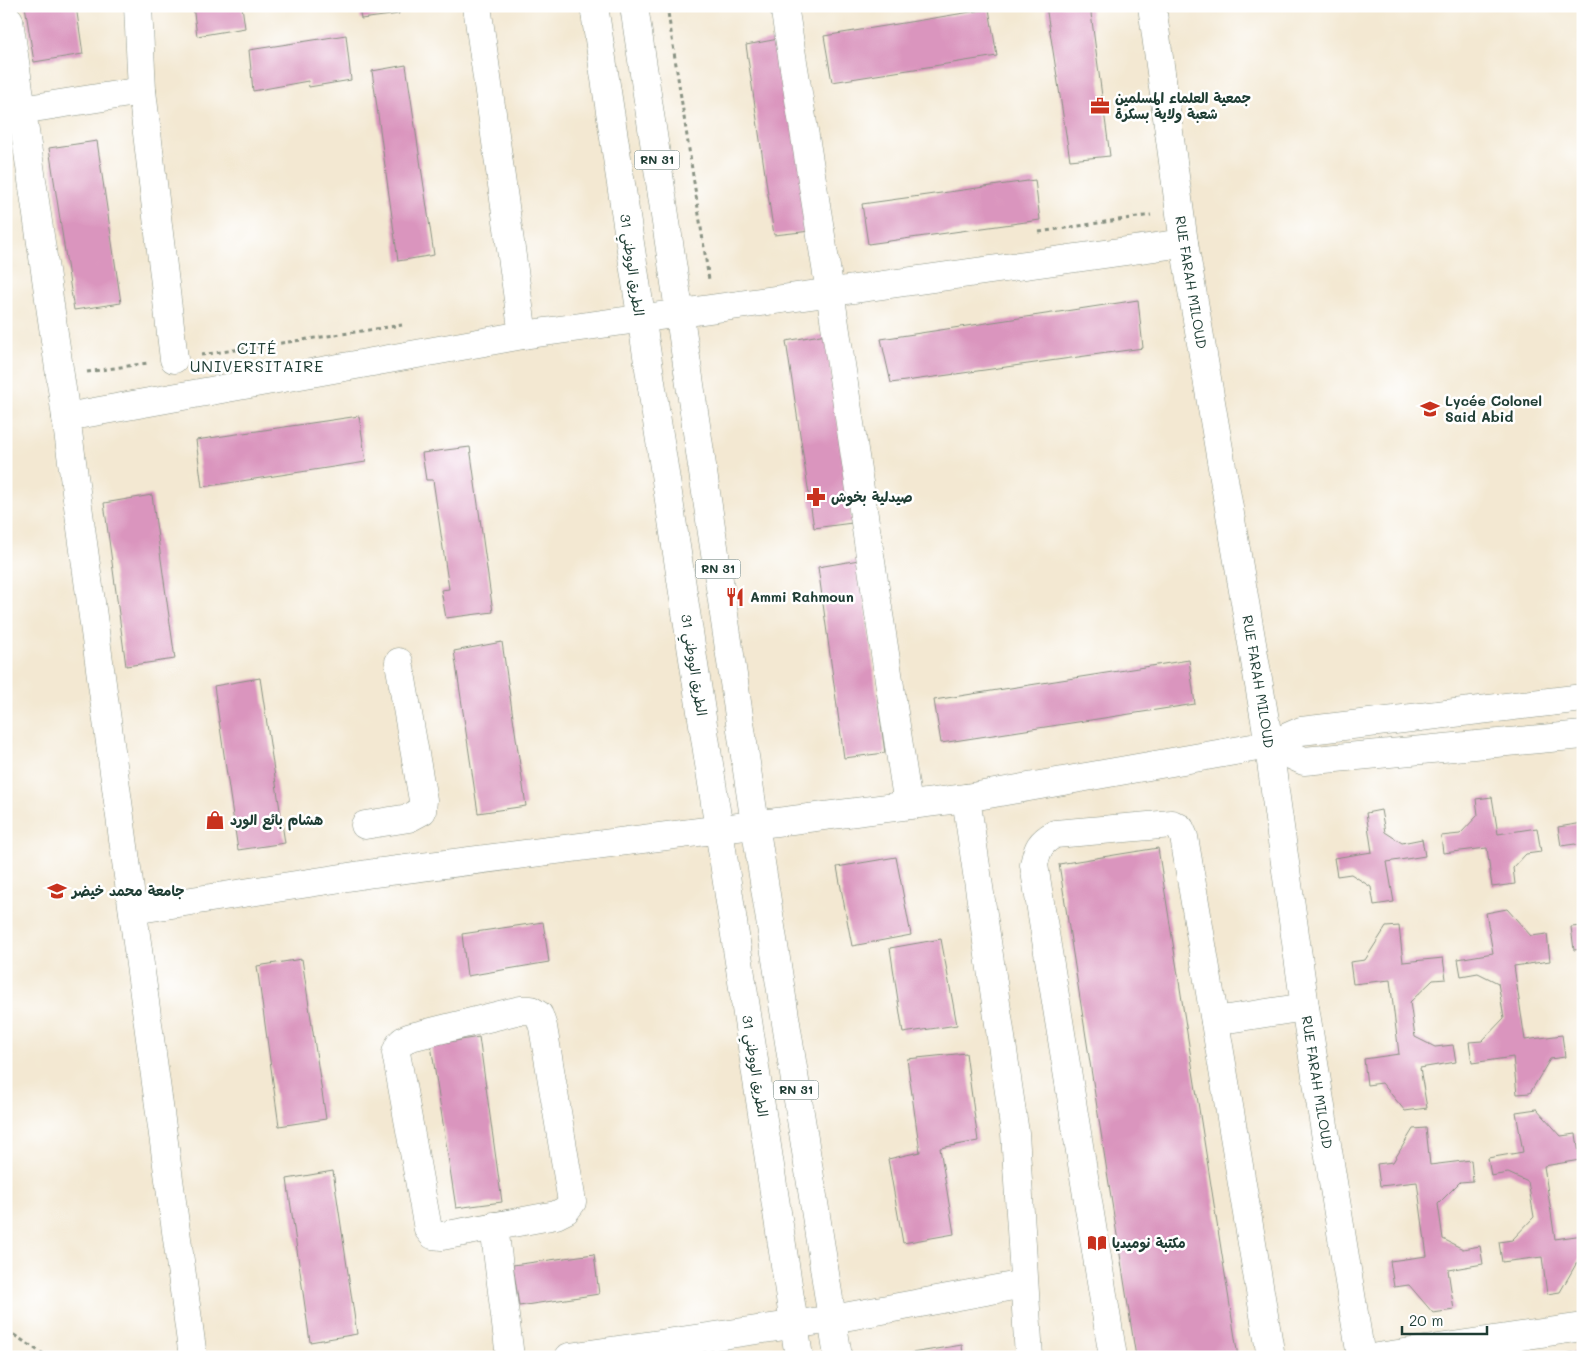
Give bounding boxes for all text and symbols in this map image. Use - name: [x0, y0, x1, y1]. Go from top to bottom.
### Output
- place label: جمعية العلماء المسلمين شعبة ولاية بسكرة: [1115, 88, 1251, 123]
- office icon: جمعية العلماء المسلمين شعبة ولاية بسكرة: [1089, 95, 1111, 117]
- road number: RN 31: [634, 150, 680, 170]
- street label: الطريق الووطني 31: [612, 213, 649, 318]
- street label: RUE FARAH MILOUD: [1171, 214, 1212, 350]
- district label: CITÉ UNIVERSITAIRE: [190, 337, 324, 376]
- place label: Lycée Colonel Said Abid: [1445, 391, 1542, 426]
- school or university icon: Lycée Colonel Said Abid: [1419, 398, 1441, 420]
- pharmacy icon: صيدلية بخوش: [805, 486, 827, 508]
- place label: صيدلية بخوش: [831, 487, 913, 507]
- road number: RN 31: [696, 560, 740, 578]
- restaurant icon: Ammi Rahmoun: [724, 586, 746, 608]
- place label: Ammi Rahmoun: [750, 587, 854, 606]
- street label: الطريق الووطني 31: [673, 613, 712, 718]
- street label: RUE FARAH MILOUD: [1238, 613, 1279, 749]
- shop icon: هشام بائع الورد: [204, 809, 226, 831]
- place label: هشام بائع الورد: [230, 810, 323, 831]
- school or university icon: جامعة محمد خيضر: [46, 880, 68, 902]
- place label: جامعة محمد خيضر: [70, 881, 185, 900]
- street label: الطريق الووطني 31: [734, 1014, 773, 1119]
- street label: RUE FARAH MILOUD: [1298, 1014, 1338, 1150]
- road number: RN 31: [774, 1080, 818, 1100]
- library icon: مكتبة نوميديا: [1086, 1232, 1108, 1254]
- place label: مكتبة نوميديا: [1112, 1233, 1186, 1253]
- scale bar: [1402, 1303, 1486, 1335]
- text: 20 m: [1409, 1310, 1443, 1330]

